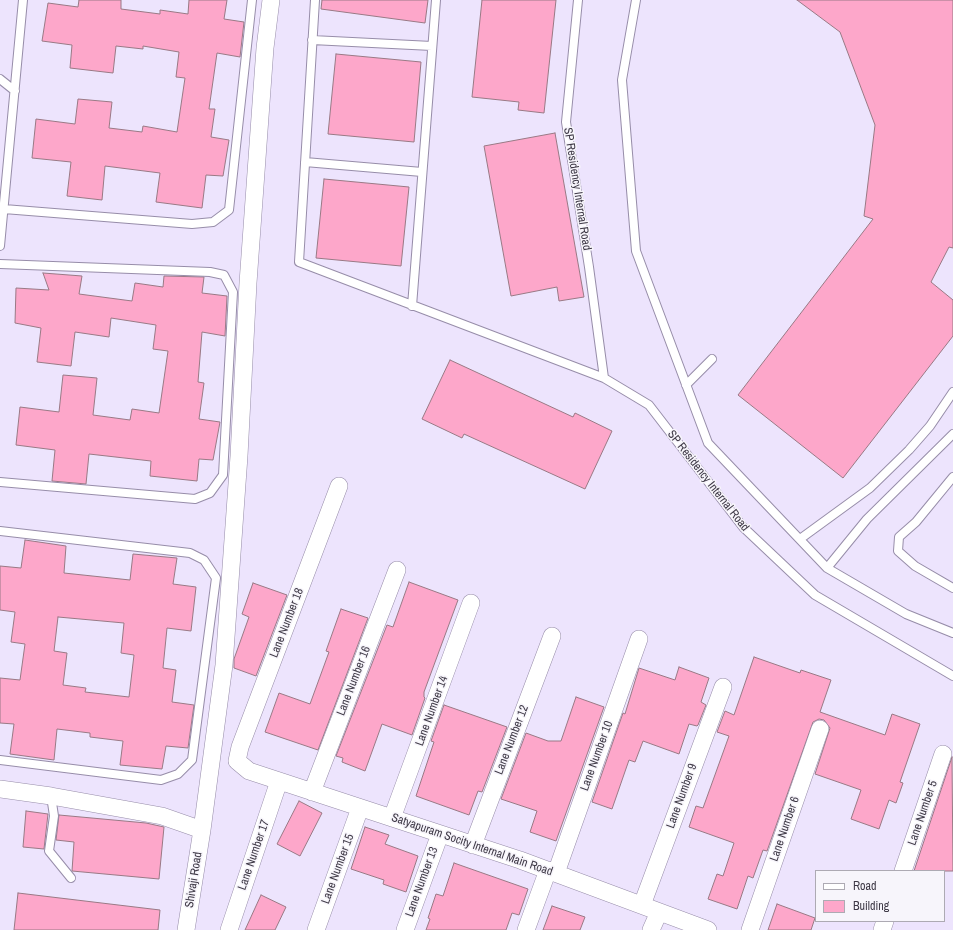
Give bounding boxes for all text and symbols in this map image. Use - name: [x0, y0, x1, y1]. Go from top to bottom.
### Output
- street label: SP Residency Internal Road: [560, 127, 594, 251]
- street label: SP Residency Internal Road: [664, 428, 752, 534]
- street label: Lane Number 18: [267, 586, 307, 660]
- street label: Lane Number 16: [334, 644, 374, 718]
- street label: Lane Number 14: [413, 674, 451, 748]
- street label: Lane Number 12: [492, 703, 532, 777]
- street label: Lane Number 10: [578, 719, 616, 793]
- street label: Lane Number 9: [664, 762, 700, 830]
- street label: Lane Number 5: [905, 779, 941, 847]
- street label: Lane Number 6: [767, 795, 803, 863]
- street label: Satyapuram Socity Internal Main Road: [389, 811, 555, 879]
- street label: Lane Number 17: [235, 818, 273, 892]
- street label: Lane Number 15: [319, 832, 357, 906]
- street label: Lane Number 13: [403, 845, 441, 919]
- street label: Shivaji Road: [182, 851, 206, 909]
- legend: [815, 870, 945, 922]
- text: Road: [853, 878, 877, 894]
- text: Building: [853, 898, 889, 914]

